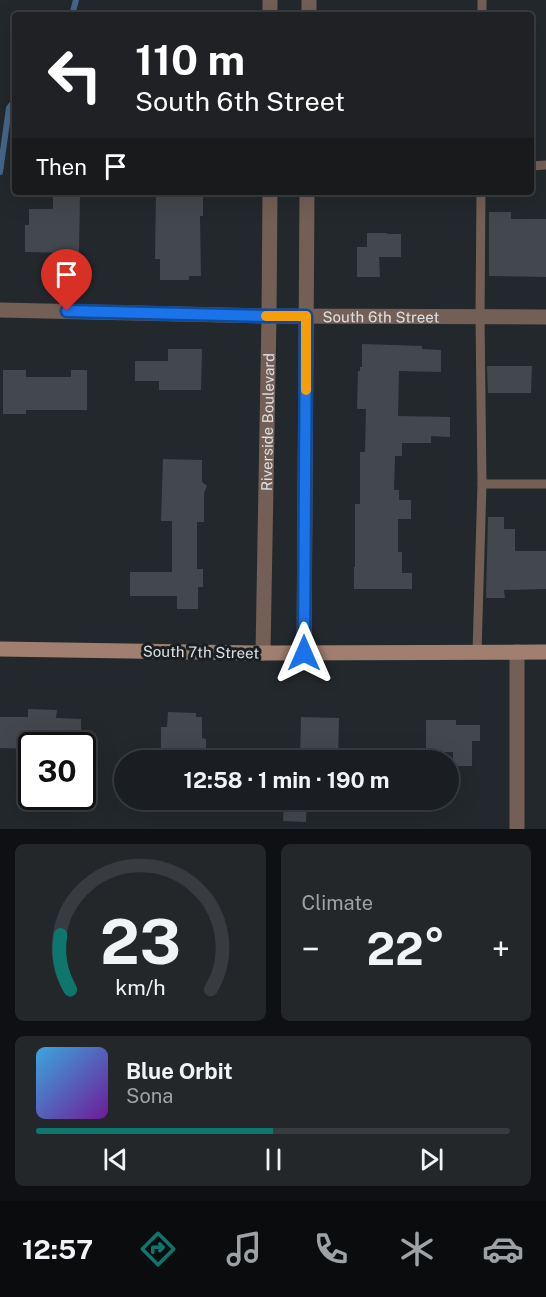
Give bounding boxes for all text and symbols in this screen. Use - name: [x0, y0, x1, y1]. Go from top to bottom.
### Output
- text: 110 m: [135, 35, 245, 84]
- icon: left: [36, 36, 114, 114]
- text: South 6th Street: [135, 85, 345, 117]
- icon: arrive: [99, 150, 132, 183]
- text: Then: [36, 154, 87, 180]
- pin: [41, 249, 92, 311]
- icon: arrive: [50, 258, 83, 291]
- street label: South 6th Street: [323, 308, 440, 325]
- street label: Riverside Boulevard: [257, 353, 277, 491]
- position arrow: [272, 621, 336, 685]
- street label: South 7th Street: [143, 642, 259, 662]
- speed limit sign: 30: [18, 732, 96, 810]
- text: 12:58 · 1 min · 190 m: [184, 767, 389, 793]
- text: Climate: [302, 891, 373, 915]
- text: 23: [100, 905, 181, 978]
- text: 22°: [367, 922, 445, 975]
- text: −: [302, 930, 320, 968]
- text: +: [492, 930, 510, 968]
- text: km/h: [115, 975, 165, 1000]
- text: Blue Orbit: [126, 1058, 233, 1084]
- text: Sona: [126, 1084, 173, 1108]
- icon: previous: [99, 1143, 132, 1176]
- icon: pause: [257, 1143, 290, 1176]
- icon: next: [415, 1143, 448, 1176]
- icon: directions: [137, 1228, 179, 1270]
- icon: music: [223, 1228, 265, 1270]
- icon: phone: [310, 1228, 352, 1270]
- icon: climate: [396, 1228, 438, 1270]
- icon: car: [482, 1228, 524, 1270]
- text: 12:57: [22, 1233, 93, 1265]

